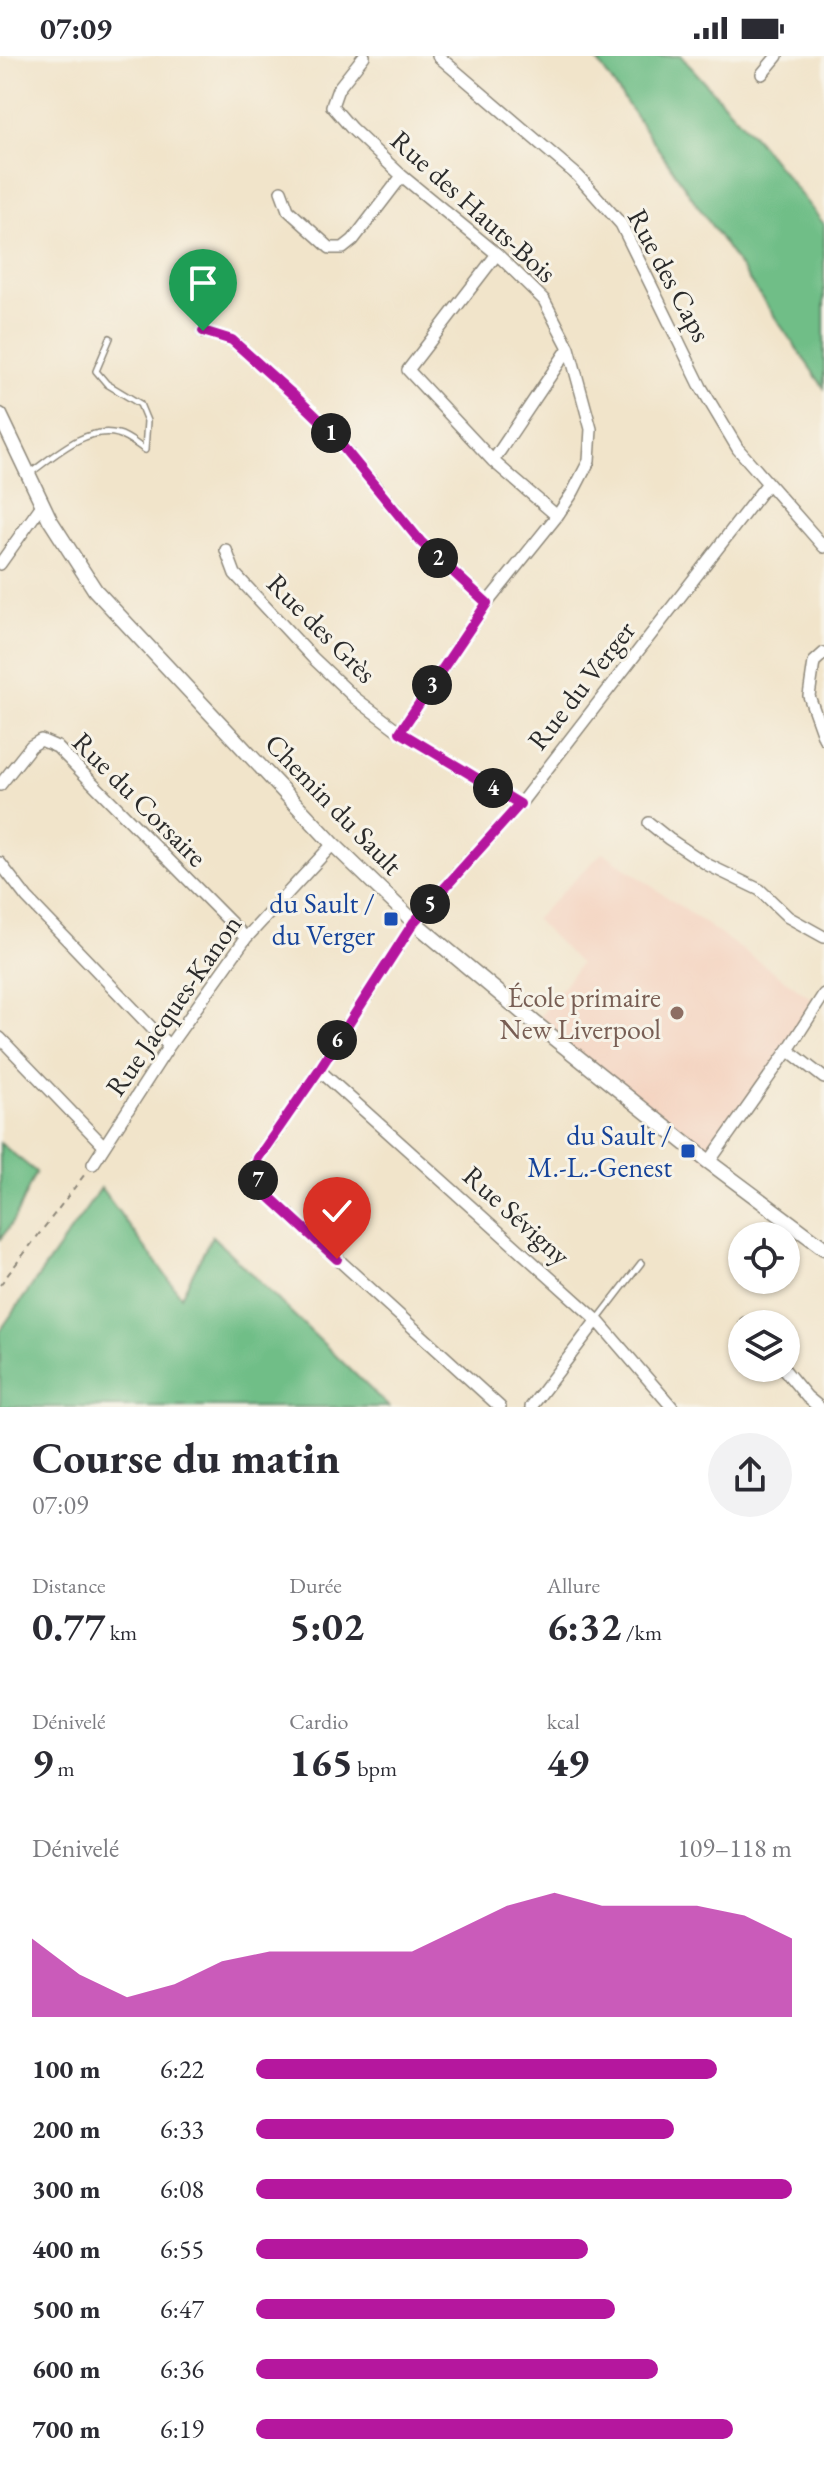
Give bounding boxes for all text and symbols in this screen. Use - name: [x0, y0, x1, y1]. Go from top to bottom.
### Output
- text: 07:09: [40, 9, 112, 48]
- street label: Rue des Hauts-Bois: [383, 122, 565, 290]
- street label: Rue des Caps: [620, 202, 720, 348]
- pin: [169, 249, 237, 331]
- icon: arrive: [181, 261, 225, 305]
- pin: 1: [311, 413, 351, 453]
- text: 1: [325, 418, 337, 447]
- pin: 2: [418, 538, 458, 578]
- text: 2: [432, 543, 444, 572]
- street label: Rue des Grès: [260, 566, 384, 690]
- street label: Rue du Verger: [519, 613, 643, 757]
- pin: 3: [412, 665, 452, 705]
- text: 3: [426, 670, 438, 699]
- street label: Rue du Corsaire: [65, 724, 215, 874]
- street label: Chemin du Sault: [257, 726, 411, 883]
- pin: 4: [473, 768, 513, 808]
- text: 4: [487, 773, 499, 802]
- pin: 5: [410, 884, 450, 924]
- place label: du Sault / du Verger: [269, 885, 376, 953]
- text: 5: [424, 889, 436, 918]
- street label: Rue Jacques-Kanon: [97, 907, 249, 1103]
- marker: du Sault / du Verger: [382, 910, 400, 928]
- place label: École primaire New Liverpool: [500, 979, 661, 1047]
- marker: École primaire New Liverpool: [668, 1004, 686, 1022]
- pin: 6: [317, 1020, 357, 1060]
- text: 6: [331, 1025, 343, 1054]
- place label: du Sault / M.-L.-Genest: [527, 1117, 672, 1185]
- marker: du Sault / M.-L.-Genest: [679, 1142, 697, 1160]
- street label: Rue Sévigny: [456, 1157, 579, 1273]
- pin: 7: [238, 1160, 278, 1200]
- text: 7: [252, 1165, 264, 1194]
- pin: [303, 1177, 371, 1259]
- icon: check: [315, 1189, 359, 1233]
- map controls: [728, 1222, 800, 1382]
- button: locate: [728, 1222, 800, 1294]
- button: layers: [728, 1310, 800, 1382]
- text: Course du matin: [32, 1429, 340, 1486]
- button: share: [708, 1433, 792, 1517]
- text: 07:09: [32, 1488, 88, 1522]
- text: Distance: [32, 1571, 105, 1600]
- text: Durée: [289, 1571, 342, 1600]
- text: Allure: [547, 1571, 600, 1600]
- text: 0.77: [32, 1600, 105, 1652]
- text: 5:02: [289, 1600, 364, 1652]
- text: 6:32: [547, 1600, 621, 1652]
- text: km: [105, 1618, 137, 1647]
- text: /km: [621, 1618, 662, 1647]
- text: Dénivelé: [32, 1707, 106, 1736]
- text: Cardio: [289, 1707, 349, 1736]
- text: kcal: [547, 1707, 580, 1736]
- text: 9: [32, 1736, 53, 1788]
- text: 165: [289, 1736, 353, 1788]
- text: 49: [547, 1736, 589, 1788]
- text: m: [53, 1754, 75, 1783]
- text: bpm: [353, 1754, 397, 1783]
- text: Dénivelé: [32, 1831, 119, 1865]
- text: 109–118 m: [677, 1831, 792, 1865]
- text: 100 m: [32, 2052, 100, 2086]
- text: 6:22: [160, 2052, 204, 2086]
- text: 200 m: [32, 2112, 100, 2146]
- text: 6:33: [160, 2112, 204, 2146]
- text: 300 m: [32, 2172, 100, 2206]
- text: 6:08: [160, 2172, 204, 2206]
- text: 400 m: [32, 2232, 100, 2266]
- text: 6:55: [160, 2232, 204, 2266]
- text: 500 m: [32, 2292, 100, 2326]
- text: 6:47: [160, 2292, 204, 2326]
- text: 600 m: [32, 2352, 100, 2386]
- text: 6:36: [160, 2352, 204, 2386]
- text: 700 m: [32, 2412, 100, 2446]
- text: 6:19: [160, 2412, 204, 2446]

